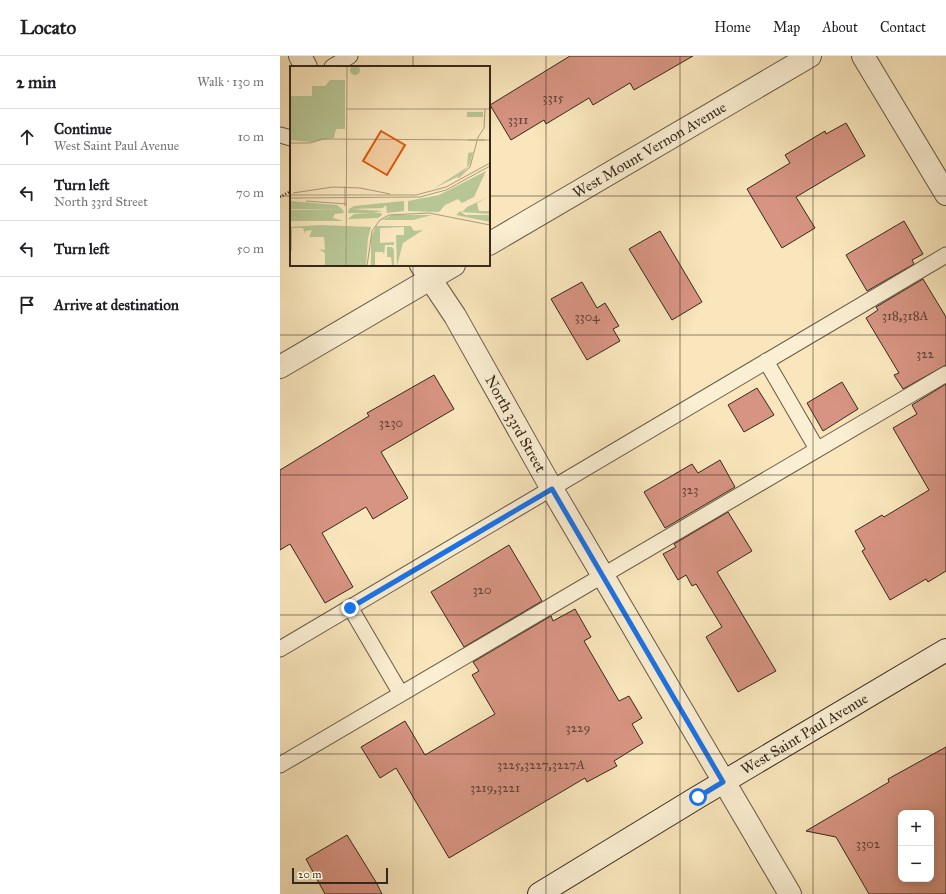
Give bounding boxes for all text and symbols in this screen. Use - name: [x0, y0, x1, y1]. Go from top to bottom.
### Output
- text: Locato: [20, 16, 76, 39]
- text: Home: [714, 19, 751, 36]
- text: Map: [773, 19, 800, 36]
- text: About: [822, 19, 858, 36]
- text: Contact: [880, 19, 926, 36]
- inset map: [290, 66, 490, 266]
- text: 2 min: [16, 72, 56, 93]
- text: Walk · 130 m: [197, 74, 264, 90]
- house number: 3315: [542, 90, 564, 106]
- street label: West Mount Vernon Avenue: [569, 98, 730, 202]
- house number: 3311: [508, 112, 528, 128]
- text: Continue: [54, 120, 112, 138]
- icon: ahead: [16, 126, 38, 148]
- text: 10 m: [238, 129, 264, 145]
- text: West Saint Paul Avenue: [54, 138, 179, 154]
- text: Turn left: [54, 176, 110, 194]
- icon: left: [16, 182, 38, 204]
- text: 70 m: [236, 185, 264, 201]
- text: North 33rd Street: [54, 194, 148, 210]
- icon: left: [16, 238, 38, 260]
- text: Turn left: [54, 240, 110, 258]
- text: 50 m: [237, 241, 264, 257]
- icon: arrive: [16, 294, 38, 316]
- text: Arrive at destination: [54, 296, 179, 314]
- house number: 318,318A: [882, 308, 929, 324]
- house number: 3304: [574, 309, 600, 325]
- house number: 322: [916, 346, 935, 362]
- street label: North 33rd Street: [481, 372, 550, 476]
- house number: 3230: [379, 415, 403, 431]
- house number: 323: [682, 482, 698, 498]
- house number: 320: [472, 582, 492, 598]
- route end: [341, 599, 359, 617]
- street label: West Saint Paul Avenue: [738, 689, 871, 779]
- house number: 3229: [566, 720, 590, 736]
- house number: 3225,3227,3227A: [497, 757, 585, 773]
- house number: 3219,3221: [470, 780, 520, 796]
- route start: [689, 788, 707, 806]
- map controls: [898, 810, 934, 882]
- button: +: [898, 810, 934, 846]
- house number: 3302: [856, 836, 881, 852]
- button: −: [898, 846, 934, 882]
- scale bar: [292, 866, 388, 885]
- text: 20 m: [298, 868, 321, 881]

